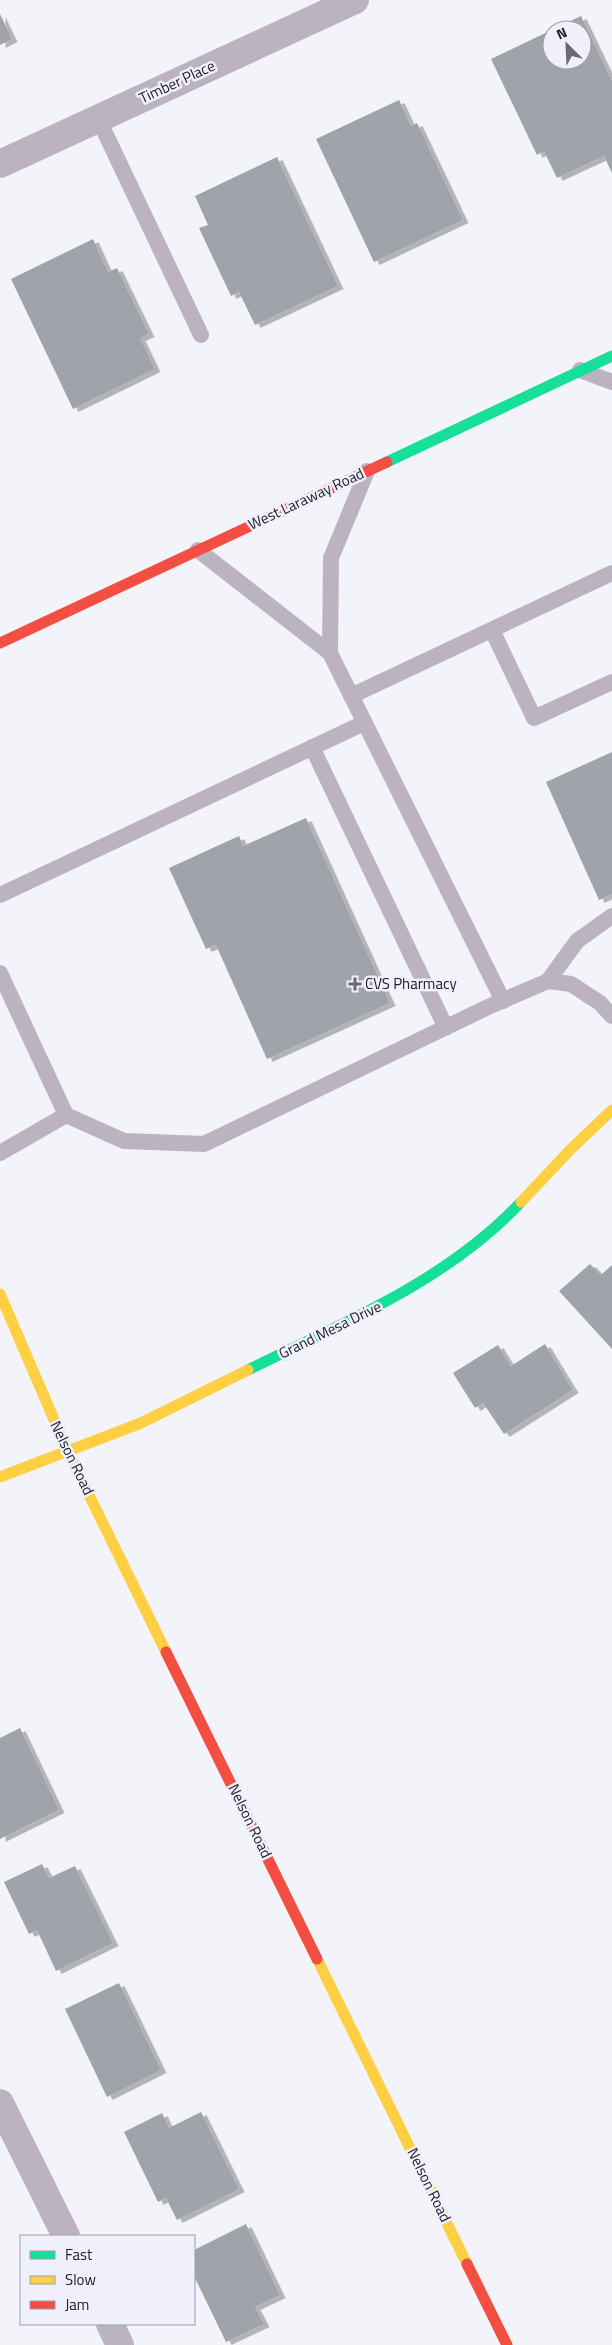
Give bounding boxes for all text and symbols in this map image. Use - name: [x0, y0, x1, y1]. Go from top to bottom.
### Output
- north arrow: [542, 20, 592, 70]
- text: N: [553, 21, 570, 44]
- street label: Timber Place: [135, 54, 219, 109]
- street label: West Laraway Road: [244, 462, 367, 535]
- place label: CVS Pharmacy: [365, 972, 457, 995]
- marker: CVS Pharmacy: [349, 978, 361, 990]
- street label: Grand Mesa Drive: [274, 1295, 385, 1364]
- street label: Nelson Road: [45, 1417, 100, 1499]
- street label: Nelson Road: [223, 1780, 278, 1862]
- street label: Nelson Road: [402, 2144, 457, 2226]
- legend: [20, 2235, 195, 2325]
- text: Fast: [65, 2243, 93, 2266]
- text: Slow: [65, 2268, 96, 2291]
- text: Jam: [65, 2293, 89, 2316]

